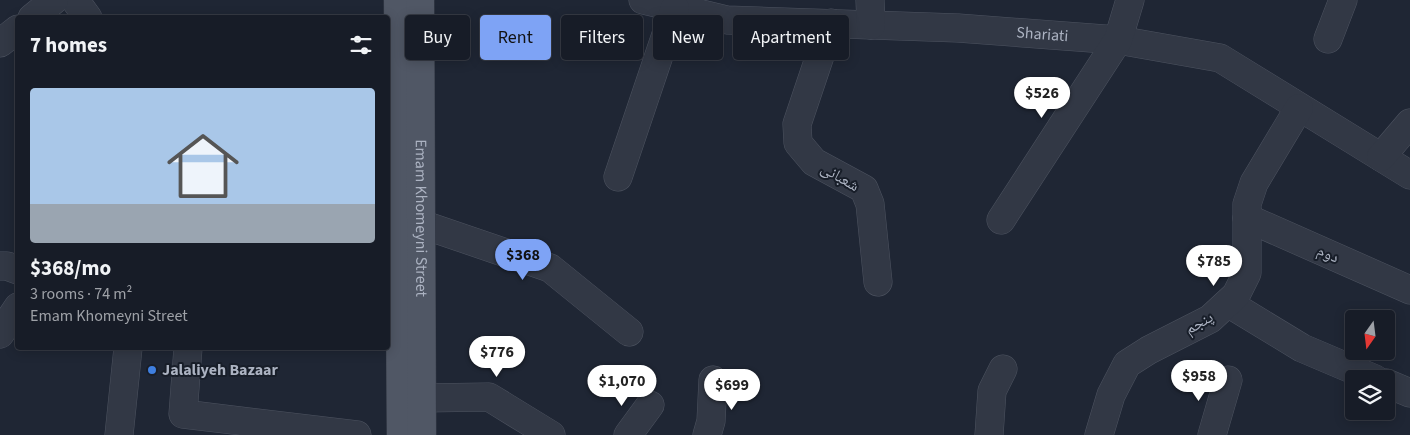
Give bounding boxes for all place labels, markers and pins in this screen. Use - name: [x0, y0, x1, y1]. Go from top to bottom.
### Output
- pin: $526: [1012, 76, 1072, 119]
- pin: $368: [493, 238, 553, 281]
- pin: $785: [1184, 244, 1244, 287]
- pin: $776: [467, 336, 527, 378]
- place label: Jalaliyeh Bazaar: [162, 359, 279, 381]
- pin: $958: [1169, 360, 1229, 402]
- marker: Jalaliyeh Bazaar: [146, 364, 158, 376]
- pin: $1,070: [581, 364, 663, 407]
- pin: $699: [702, 368, 762, 411]

